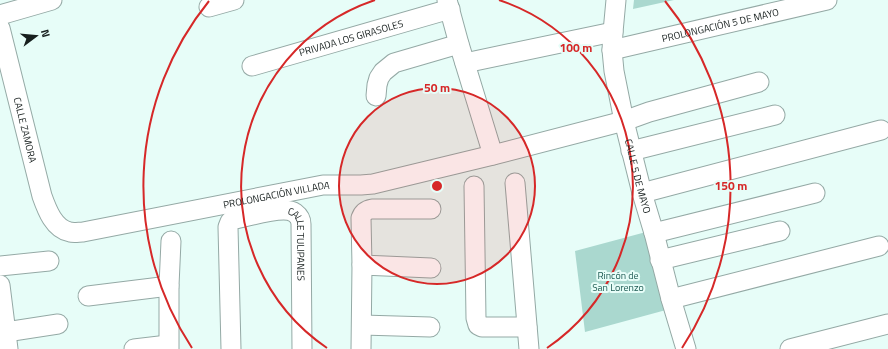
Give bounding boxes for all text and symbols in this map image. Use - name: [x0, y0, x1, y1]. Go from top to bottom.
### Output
- street label: PROLONGACIÓN 5 DE MAYO: [660, 4, 781, 46]
- street label: PRIVADA LOS GIRASOLES: [297, 15, 405, 60]
- north arrow: [16, 16, 56, 56]
- text: N: [37, 27, 54, 39]
- text: 100 m: [560, 38, 592, 57]
- text: 50 m: [424, 78, 450, 97]
- street label: CALLE ZAMORA: [10, 95, 41, 164]
- street label: CALLE 5 DE MAYO: [621, 137, 655, 215]
- text: 150 m: [715, 176, 747, 195]
- street label: PROLONGACIÓN VILLADA: [222, 178, 330, 212]
- centre of rings: [430, 179, 444, 193]
- street label: CALLE TULIPANES: [286, 203, 309, 281]
- park label: Rincón de San Lorenzo: [592, 268, 644, 295]

